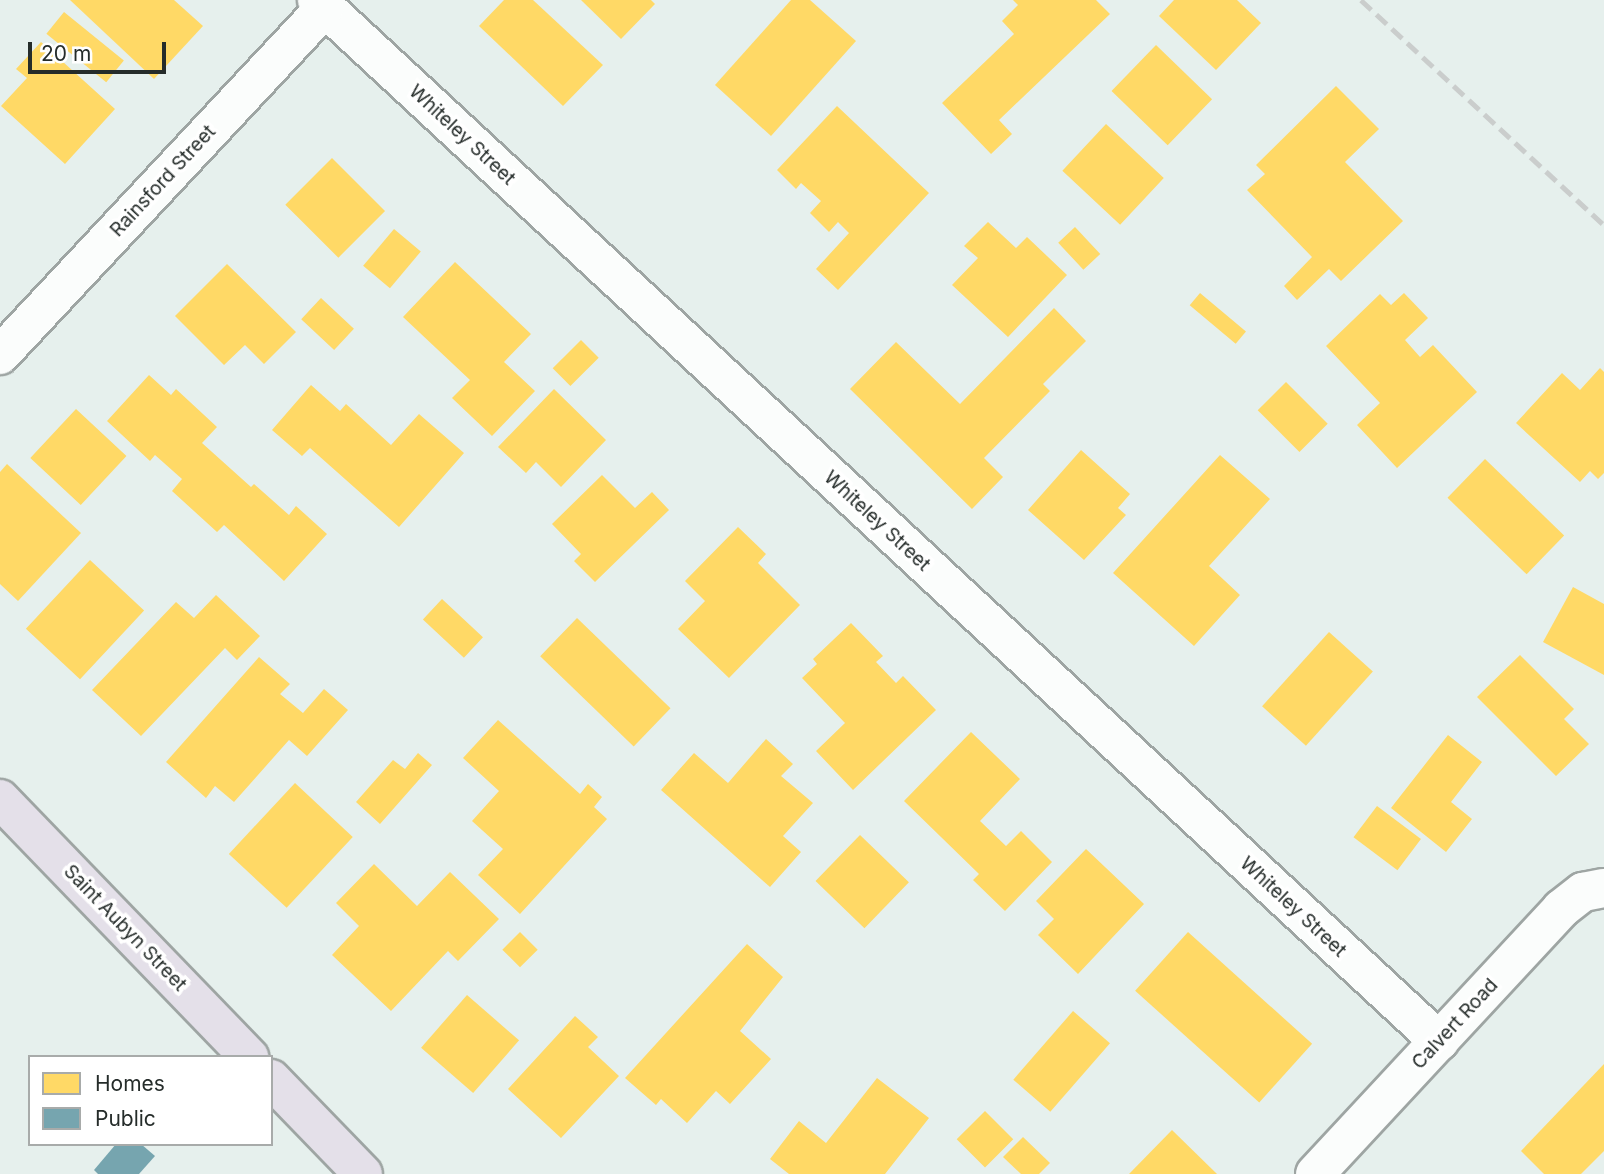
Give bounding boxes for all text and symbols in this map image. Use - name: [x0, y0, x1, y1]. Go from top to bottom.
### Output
- scale bar: [32, 28, 170, 72]
- text: 20 m: [41, 41, 91, 66]
- street label: Whiteley Street: [404, 80, 520, 190]
- street label: Rainsford Street: [106, 121, 220, 241]
- street label: Whiteley Street: [819, 466, 935, 576]
- street label: Whiteley Street: [1235, 852, 1351, 962]
- street label: Saint Aubyn Street: [59, 860, 191, 996]
- street label: Calvert Road: [1407, 974, 1503, 1074]
- legend: [28, 1055, 273, 1146]
- text: Homes: [95, 1071, 165, 1096]
- text: Public: [95, 1106, 156, 1131]

